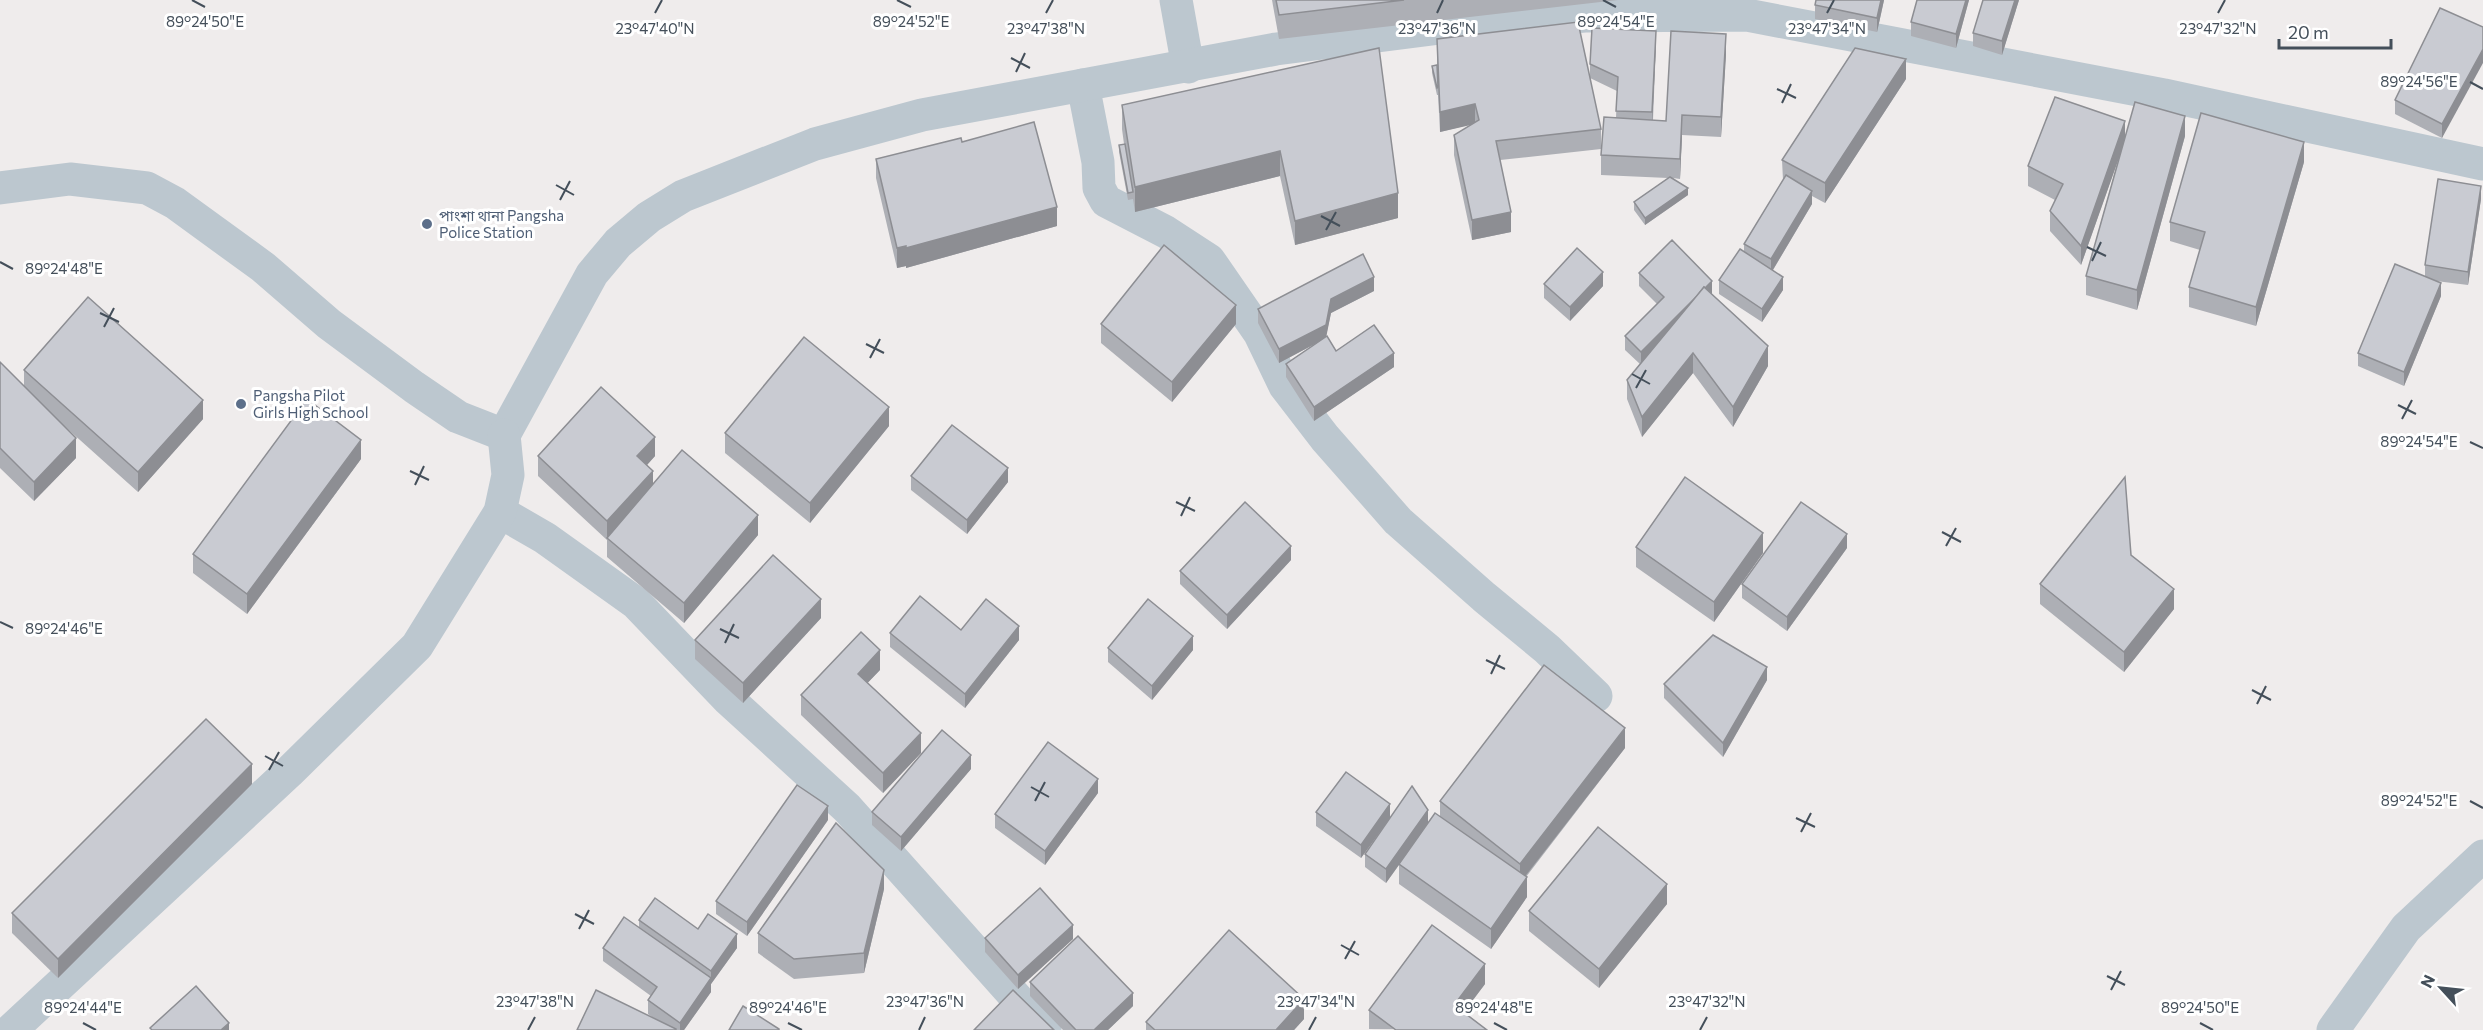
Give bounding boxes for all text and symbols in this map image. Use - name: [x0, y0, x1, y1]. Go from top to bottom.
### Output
- text: 89°24'50"E: [166, 12, 244, 30]
- text: 89°24'52"E: [873, 12, 949, 30]
- text: 89°24'54"E: [1577, 12, 1655, 30]
- scale bar: [2279, 12, 2392, 50]
- text: 23°47'40"N: [615, 19, 695, 37]
- text: 23°47'38"N: [1007, 19, 1085, 37]
- text: 23°47'36"N: [1398, 19, 1476, 37]
- text: 23°47'34"N: [1788, 19, 1866, 37]
- text: 23°47'32"N: [2179, 19, 2257, 37]
- text: 20 m: [2288, 21, 2329, 43]
- text: 89°24'56"E: [2380, 72, 2458, 90]
- place label: পাংশা থানা Pangsha Police Station: [439, 206, 564, 241]
- marker: পাংশা থানা Pangsha Police Station: [420, 217, 434, 231]
- text: 89°24'48"E: [25, 259, 103, 277]
- place label: Pangsha Pilot Girls High School: [253, 386, 369, 421]
- marker: Pangsha Pilot Girls High School: [234, 397, 248, 411]
- text: 89°24'54"E: [2380, 432, 2458, 450]
- text: 89°24'46"E: [25, 619, 103, 637]
- text: 89°24'52"E: [2381, 791, 2457, 809]
- north arrow: [2411, 958, 2471, 1018]
- text: N: [2416, 971, 2438, 991]
- text: 23°47'38"N: [496, 992, 574, 1010]
- text: 23°47'36"N: [886, 992, 964, 1010]
- text: 23°47'34"N: [1277, 992, 1355, 1010]
- text: 23°47'32"N: [1668, 992, 1746, 1010]
- text: 89°24'44"E: [44, 998, 122, 1016]
- text: 89°24'46"E: [749, 998, 827, 1016]
- text: 89°24'48"E: [1455, 998, 1533, 1016]
- text: 89°24'50"E: [2161, 998, 2239, 1016]

